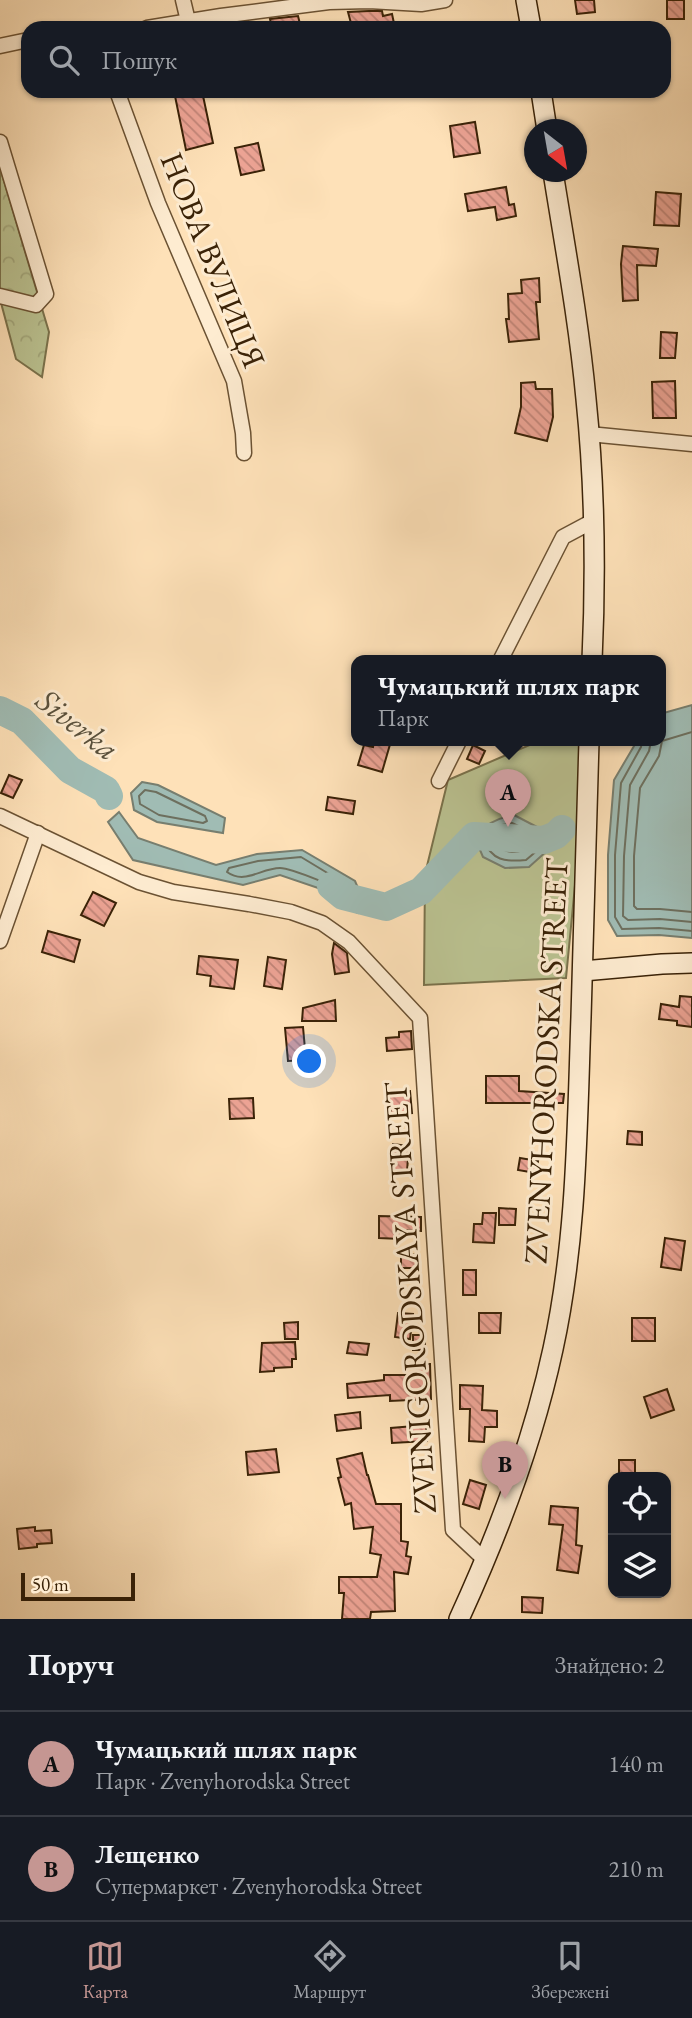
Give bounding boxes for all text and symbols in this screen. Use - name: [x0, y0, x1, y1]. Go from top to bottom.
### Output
- search box: [21, 21, 671, 98]
- icon: search: [45, 41, 83, 79]
- text: Пошук: [101, 43, 177, 77]
- north arrow: [524, 119, 587, 182]
- street label: НОВА ВУЛИЦЯ: [151, 146, 275, 374]
- popup: [351, 655, 666, 746]
- text: Чумацький шлях парк: [378, 669, 639, 703]
- water label: Siverka: [27, 678, 128, 770]
- text: Парк: [378, 703, 429, 733]
- pin: A: [485, 769, 531, 827]
- street label: ZVENYHORODSKA STREET: [514, 856, 578, 1265]
- your location: [292, 1044, 326, 1078]
- street label: ZVENIGORODSKAYA STREET: [374, 1080, 446, 1515]
- pin: B: [482, 1441, 528, 1499]
- map controls: [608, 1472, 671, 1598]
- button: locate: [608, 1472, 671, 1535]
- button: layers: [608, 1535, 671, 1598]
- scale bar: [21, 1570, 135, 1602]
- text: 50 m: [32, 1572, 69, 1597]
- text: Поруч: [28, 1645, 114, 1684]
- text: Знайдено: 2: [555, 1650, 664, 1680]
- text: Чумацький шлях парк: [95, 1732, 357, 1766]
- text: A: [43, 1749, 59, 1779]
- text: 140 m: [608, 1749, 664, 1779]
- text: Парк · Zvenyhorodska Street: [95, 1766, 350, 1796]
- text: Лещенко: [95, 1837, 199, 1871]
- text: B: [44, 1854, 58, 1884]
- text: 210 m: [608, 1854, 664, 1884]
- text: Супермаркет · Zvenyhorodska Street: [95, 1871, 422, 1901]
- tab: Карта: [83, 1937, 128, 2004]
- tab: Маршрут: [293, 1937, 366, 2004]
- tab: Збережені: [531, 1937, 609, 2004]

